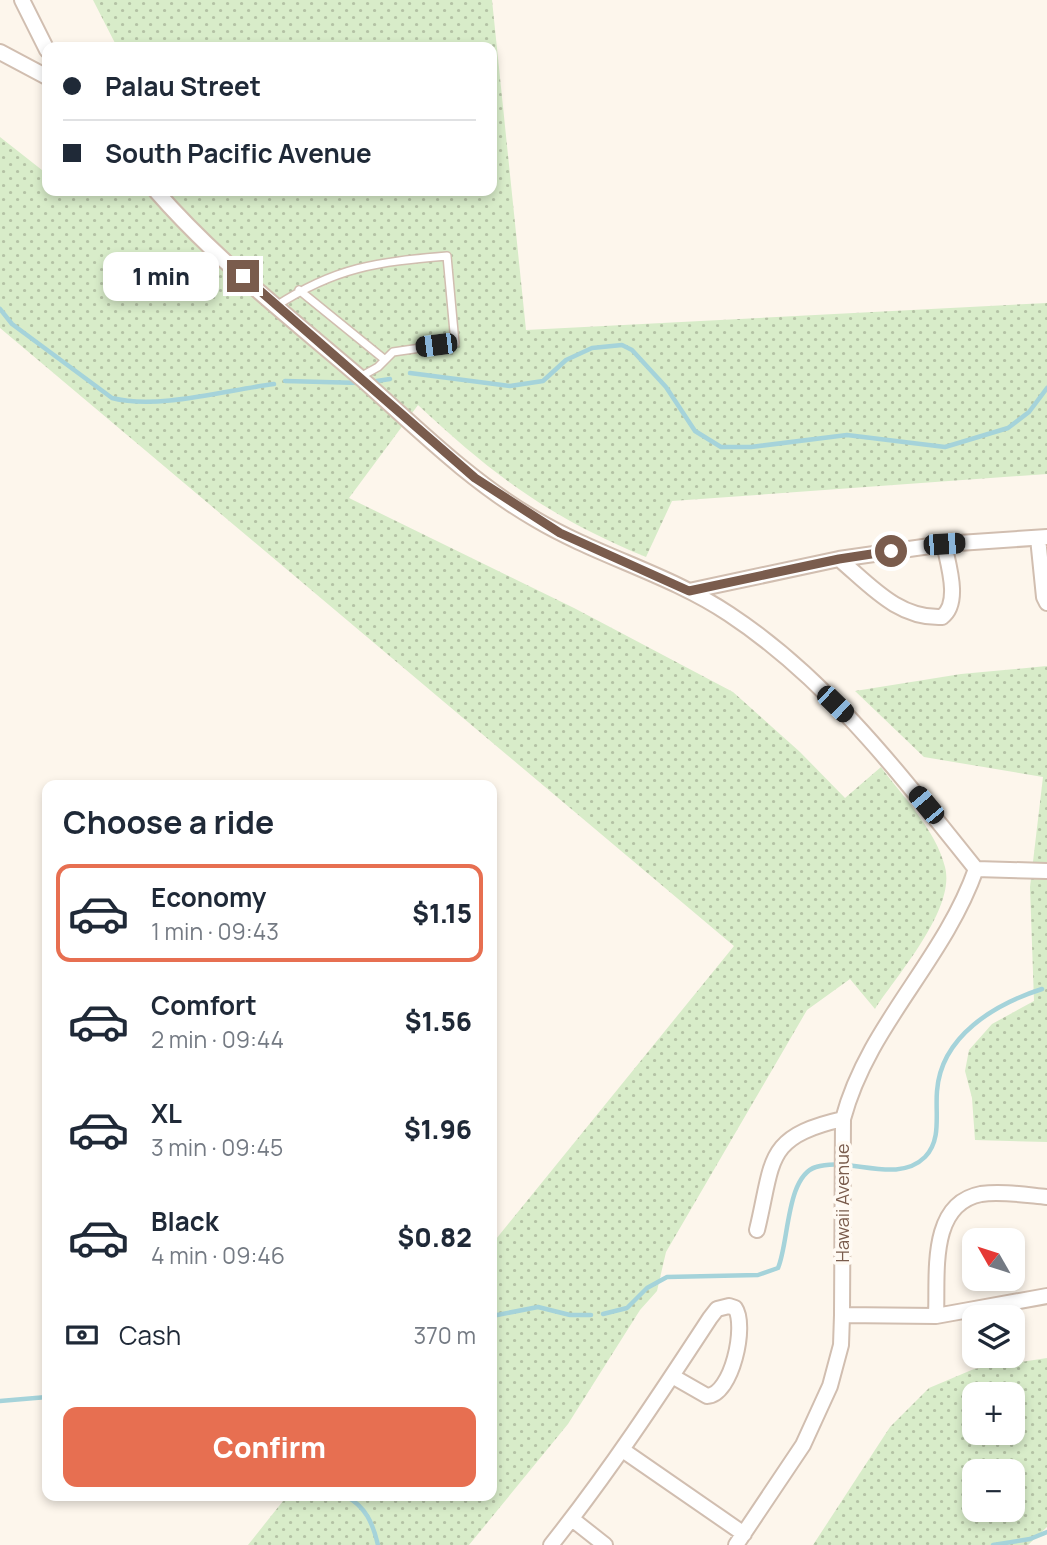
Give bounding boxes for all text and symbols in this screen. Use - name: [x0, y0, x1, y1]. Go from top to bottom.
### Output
- text: Palau Street: [105, 68, 261, 104]
- text: South Pacific Avenue: [105, 135, 372, 171]
- callout: 1 min: [103, 252, 218, 300]
- text: 1 min: [132, 260, 190, 292]
- route end: [227, 260, 259, 292]
- car: [414, 332, 459, 358]
- car: [923, 532, 966, 556]
- route start: [875, 535, 907, 567]
- car: [813, 682, 858, 726]
- car: [905, 782, 948, 828]
- text: Choose a ride: [63, 800, 274, 844]
- text: Economy: [151, 879, 266, 915]
- icon: car: [67, 882, 130, 945]
- text: $1.15: [412, 895, 472, 931]
- text: 1 min · 09:43: [151, 915, 279, 947]
- text: Comfort: [151, 987, 257, 1023]
- icon: car: [67, 990, 130, 1053]
- text: $1.56: [405, 1003, 472, 1039]
- text: 2 min · 09:44: [151, 1023, 284, 1055]
- text: XL: [151, 1095, 182, 1131]
- icon: car: [67, 1098, 130, 1161]
- text: $1.96: [404, 1111, 472, 1147]
- text: 3 min · 09:45: [151, 1131, 283, 1163]
- street label: Hawaii Avenue: [830, 1144, 854, 1262]
- text: Black: [151, 1203, 219, 1239]
- icon: car: [67, 1206, 130, 1269]
- text: $0.82: [398, 1219, 472, 1255]
- north arrow: [962, 1228, 1026, 1292]
- map controls: [962, 1228, 1025, 1522]
- text: 4 min · 09:46: [151, 1239, 285, 1271]
- button: layers: [962, 1305, 1025, 1368]
- icon: cash: [63, 1316, 101, 1354]
- text: Cash: [119, 1317, 181, 1353]
- text: 370 m: [414, 1319, 476, 1351]
- button: +: [962, 1382, 1025, 1445]
- button: Confirm: [63, 1407, 476, 1487]
- button: −: [962, 1459, 1025, 1522]

